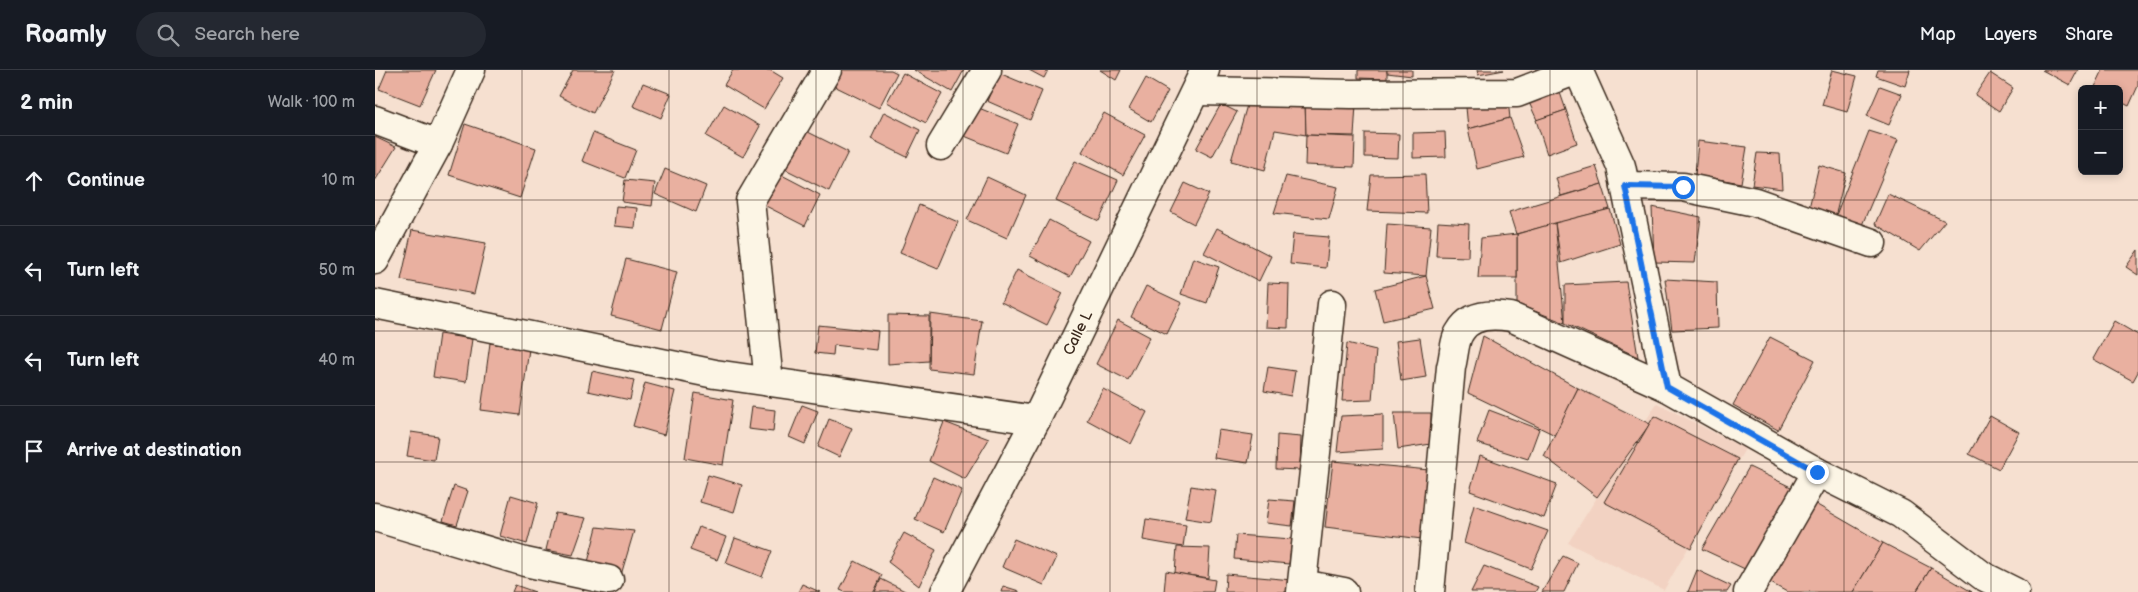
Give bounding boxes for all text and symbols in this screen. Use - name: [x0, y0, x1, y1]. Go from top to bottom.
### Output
- search box: [136, 12, 486, 57]
- text: Roamly: [25, 20, 106, 49]
- icon: search: [154, 21, 182, 49]
- text: Search here: [194, 23, 300, 46]
- text: Map: [1920, 24, 1956, 45]
- text: Layers: [1984, 24, 2037, 45]
- text: Share: [2065, 24, 2113, 45]
- map controls: [2078, 85, 2123, 175]
- button: +: [2078, 85, 2123, 130]
- text: 2 min: [20, 90, 73, 115]
- text: Walk · 100 m: [268, 93, 355, 112]
- button: −: [2078, 130, 2123, 175]
- icon: ahead: [20, 167, 48, 195]
- text: Continue: [67, 169, 145, 192]
- text: 10 m: [322, 171, 355, 190]
- route start: [1672, 176, 1695, 199]
- icon: left: [20, 257, 48, 285]
- text: Turn left: [67, 259, 139, 282]
- text: 50 m: [319, 261, 355, 280]
- street label: Calle L: [1059, 307, 1097, 358]
- icon: left: [20, 347, 48, 375]
- text: Turn left: [67, 349, 139, 372]
- text: 40 m: [318, 351, 355, 370]
- icon: arrive: [20, 437, 48, 465]
- text: Arrive at destination: [67, 439, 242, 462]
- route end: [1806, 461, 1829, 484]

